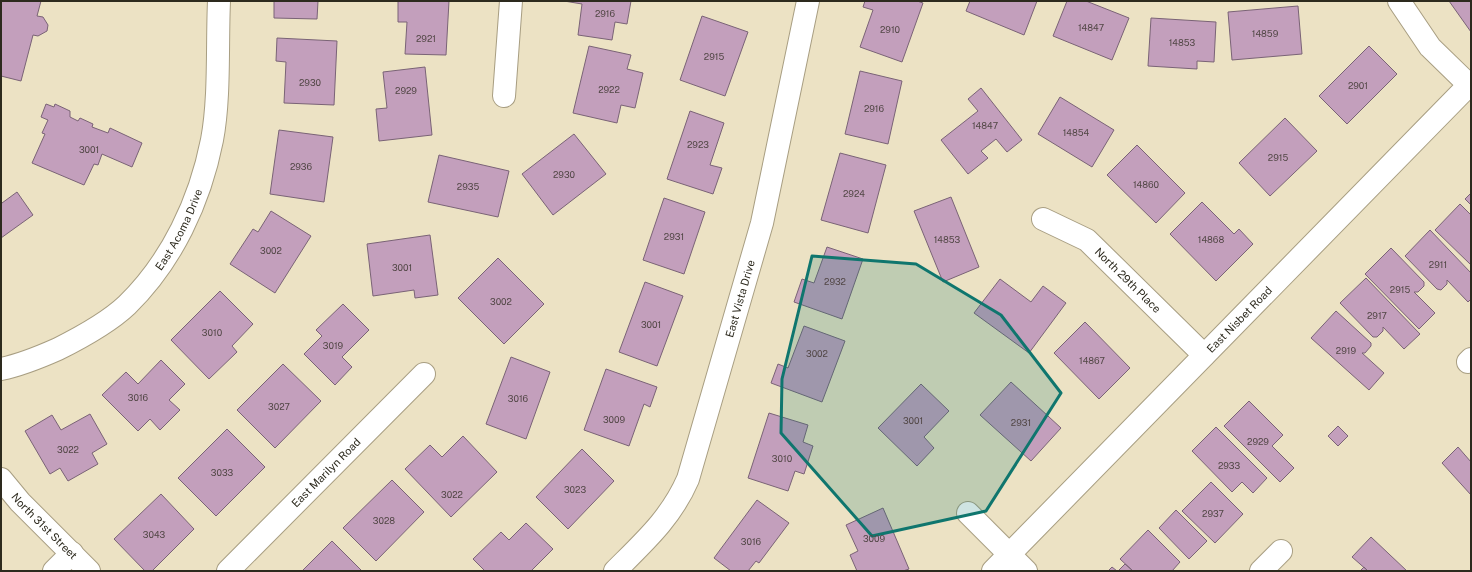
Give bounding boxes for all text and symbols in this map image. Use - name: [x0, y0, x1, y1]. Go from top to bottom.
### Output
- house number: 2916: [595, 8, 616, 19]
- house number: 14847: [1078, 22, 1104, 33]
- house number: 2910: [880, 24, 901, 35]
- house number: 14859: [1252, 28, 1279, 39]
- house number: 2921: [416, 33, 436, 44]
- house number: 14853: [1169, 37, 1196, 48]
- house number: 2915: [704, 51, 724, 62]
- house number: 2930: [299, 77, 322, 88]
- house number: 2901: [1348, 80, 1368, 91]
- house number: 2922: [598, 84, 620, 95]
- house number: 2929: [395, 85, 417, 96]
- house number: 2916: [864, 103, 885, 114]
- house number: 14847: [972, 120, 998, 131]
- house number: 14854: [1063, 127, 1090, 138]
- house number: 2923: [687, 139, 709, 150]
- house number: 3001: [79, 144, 99, 155]
- house number: 2915: [1268, 152, 1288, 163]
- house number: 2936: [290, 161, 312, 172]
- house number: 2930: [553, 169, 576, 180]
- house number: 14860: [1133, 179, 1160, 190]
- house number: 2935: [457, 181, 479, 192]
- street label: East Acoma Drive: [153, 187, 204, 272]
- house number: 2924: [843, 188, 865, 199]
- house number: 2931: [664, 231, 684, 242]
- house number: 14853: [934, 234, 961, 245]
- house number: 14868: [1198, 234, 1224, 245]
- house number: 3002: [260, 245, 282, 256]
- street label: North 29th Place: [1093, 245, 1163, 315]
- street label: East Vista Drive: [723, 259, 757, 339]
- house number: 2911: [1429, 259, 1447, 270]
- house number: 3001: [392, 262, 412, 273]
- house number: 2932: [824, 276, 846, 287]
- street label: East Nisbet Road: [1204, 284, 1274, 355]
- house number: 2915: [1390, 284, 1410, 295]
- house number: 3002: [490, 296, 512, 307]
- house number: 2917: [1367, 310, 1387, 321]
- house number: 3001: [641, 319, 661, 330]
- house number: 3010: [202, 327, 223, 338]
- house number: 3019: [323, 340, 344, 351]
- house number: 2919: [1336, 345, 1357, 356]
- house number: 3002: [806, 348, 828, 359]
- house number: 14867: [1079, 355, 1105, 366]
- house number: 3016: [128, 392, 149, 403]
- house number: 3016: [508, 393, 529, 404]
- house number: 3027: [268, 401, 290, 412]
- house number: 3009: [603, 414, 625, 425]
- house number: 3001: [903, 415, 923, 426]
- house number: 2931: [1011, 417, 1031, 428]
- street label: East Marilyn Road: [289, 436, 363, 509]
- house number: 2929: [1247, 436, 1269, 447]
- house number: 3022: [57, 444, 79, 455]
- house number: 3010: [772, 453, 793, 464]
- house number: 2933: [1218, 460, 1240, 471]
- house number: 3033: [211, 467, 233, 478]
- house number: 3023: [564, 484, 586, 495]
- house number: 3022: [441, 489, 463, 500]
- street label: North 31st Street: [9, 491, 79, 561]
- house number: 2937: [1202, 508, 1224, 519]
- house number: 3028: [373, 515, 395, 526]
- house number: 3043: [143, 529, 166, 540]
- house number: 3009: [863, 533, 885, 544]
- house number: 3016: [741, 536, 762, 547]

